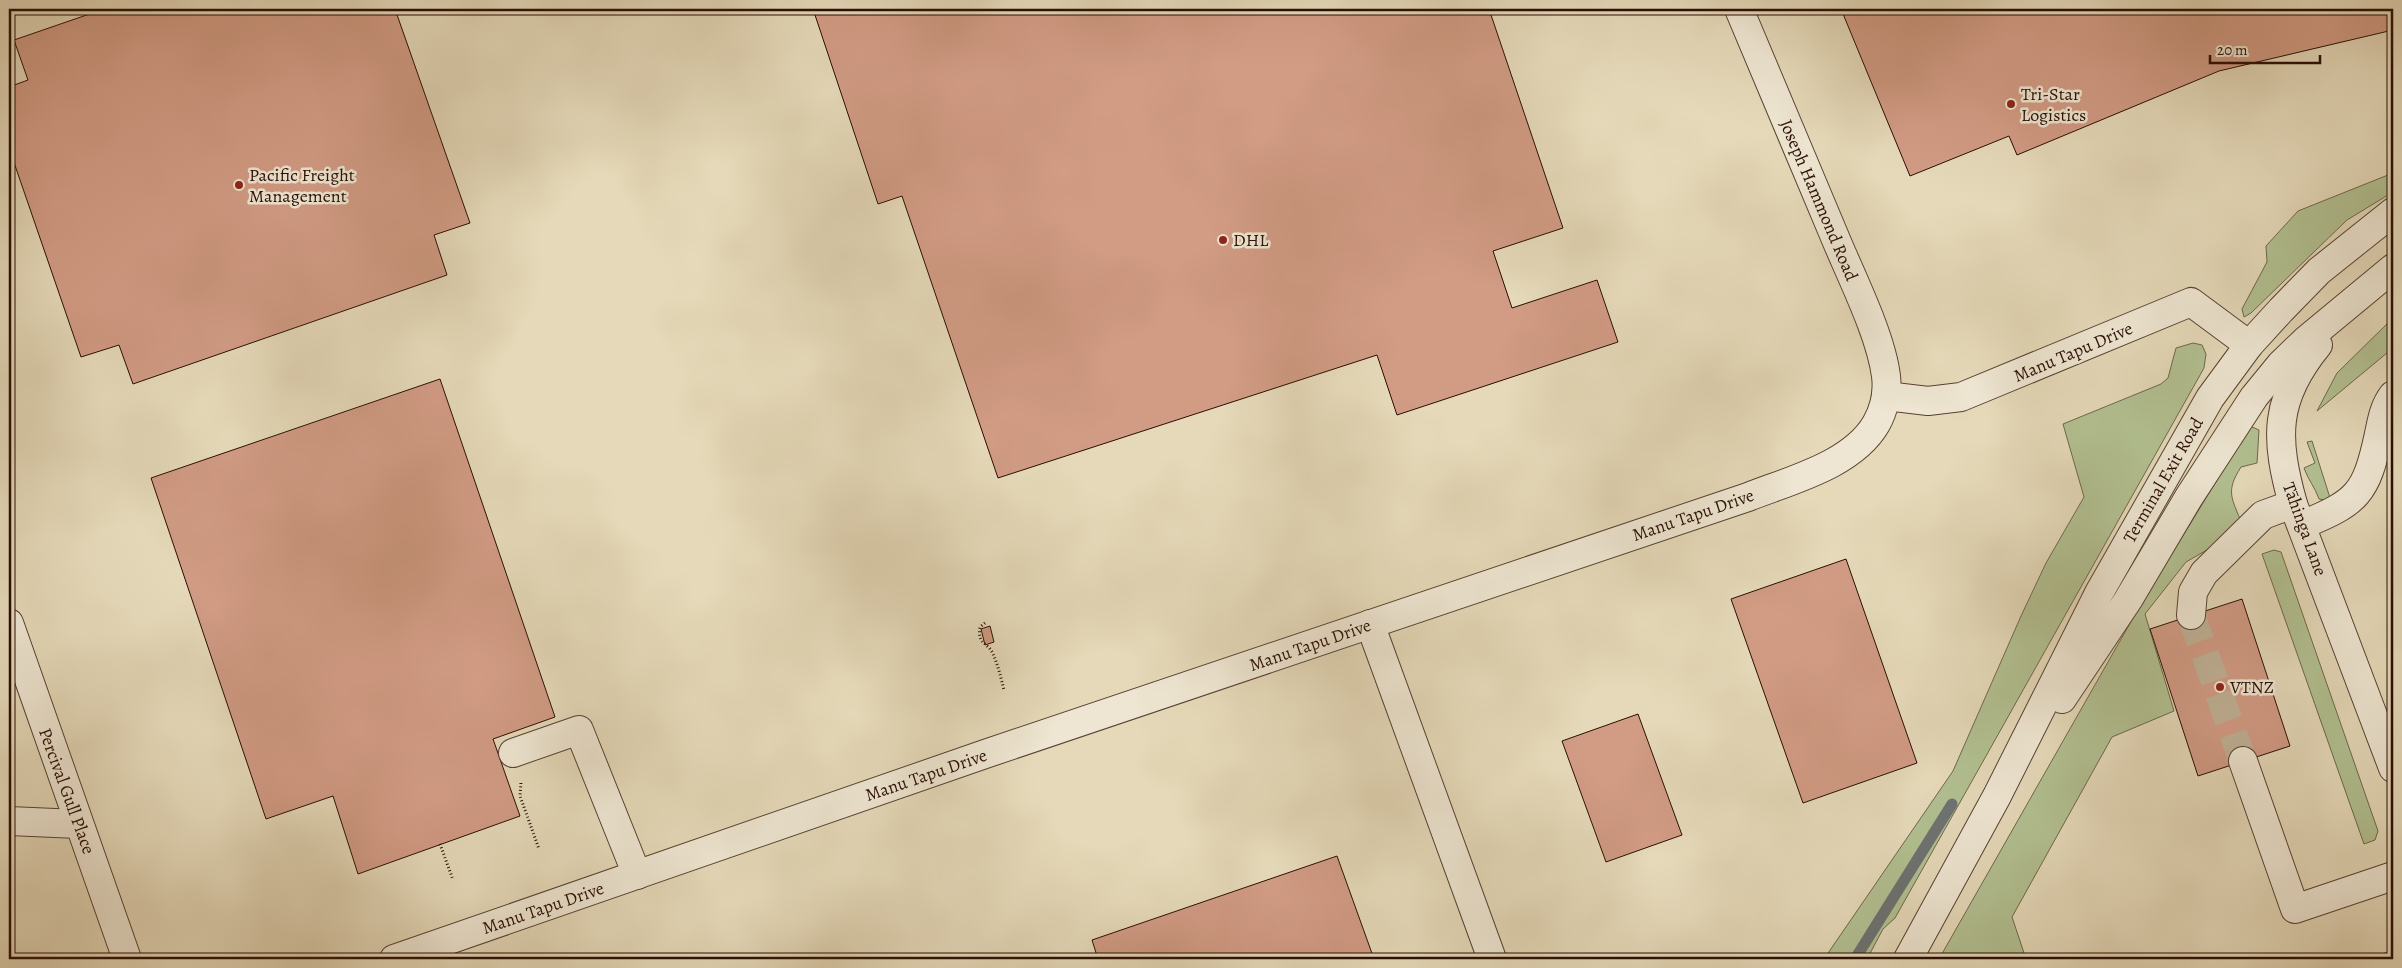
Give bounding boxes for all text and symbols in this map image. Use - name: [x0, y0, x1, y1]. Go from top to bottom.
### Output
- scale bar: [2210, 32, 2320, 64]
- text: 20 m: [2217, 40, 2248, 60]
- place label: Tri-Star Logistics: [2021, 82, 2086, 127]
- marker: Tri-Star Logistics: [2005, 98, 2017, 110]
- street label: Joseph Hammond Road: [1774, 116, 1864, 285]
- place label: Pacific Freight Management: [249, 163, 355, 208]
- marker: Pacific Freight Management: [233, 179, 245, 191]
- place label: DHL: [1233, 228, 1269, 252]
- marker: DHL: [1217, 234, 1229, 246]
- street label: Manu Tapu Drive: [2010, 316, 2136, 388]
- street label: Terminal Exit Road: [2117, 413, 2209, 547]
- street label: Tāhinga Lane: [2277, 479, 2333, 579]
- street label: Manu Tapu Drive: [1629, 483, 1757, 547]
- street label: Manu Tapu Drive: [1246, 613, 1374, 677]
- place label: VTNZ: [2229, 675, 2274, 699]
- marker: VTNZ: [2214, 681, 2226, 693]
- street label: Percival Gull Place: [33, 725, 101, 857]
- street label: Manu Tapu Drive: [862, 743, 990, 807]
- street label: Manu Tapu Drive: [479, 876, 607, 940]

